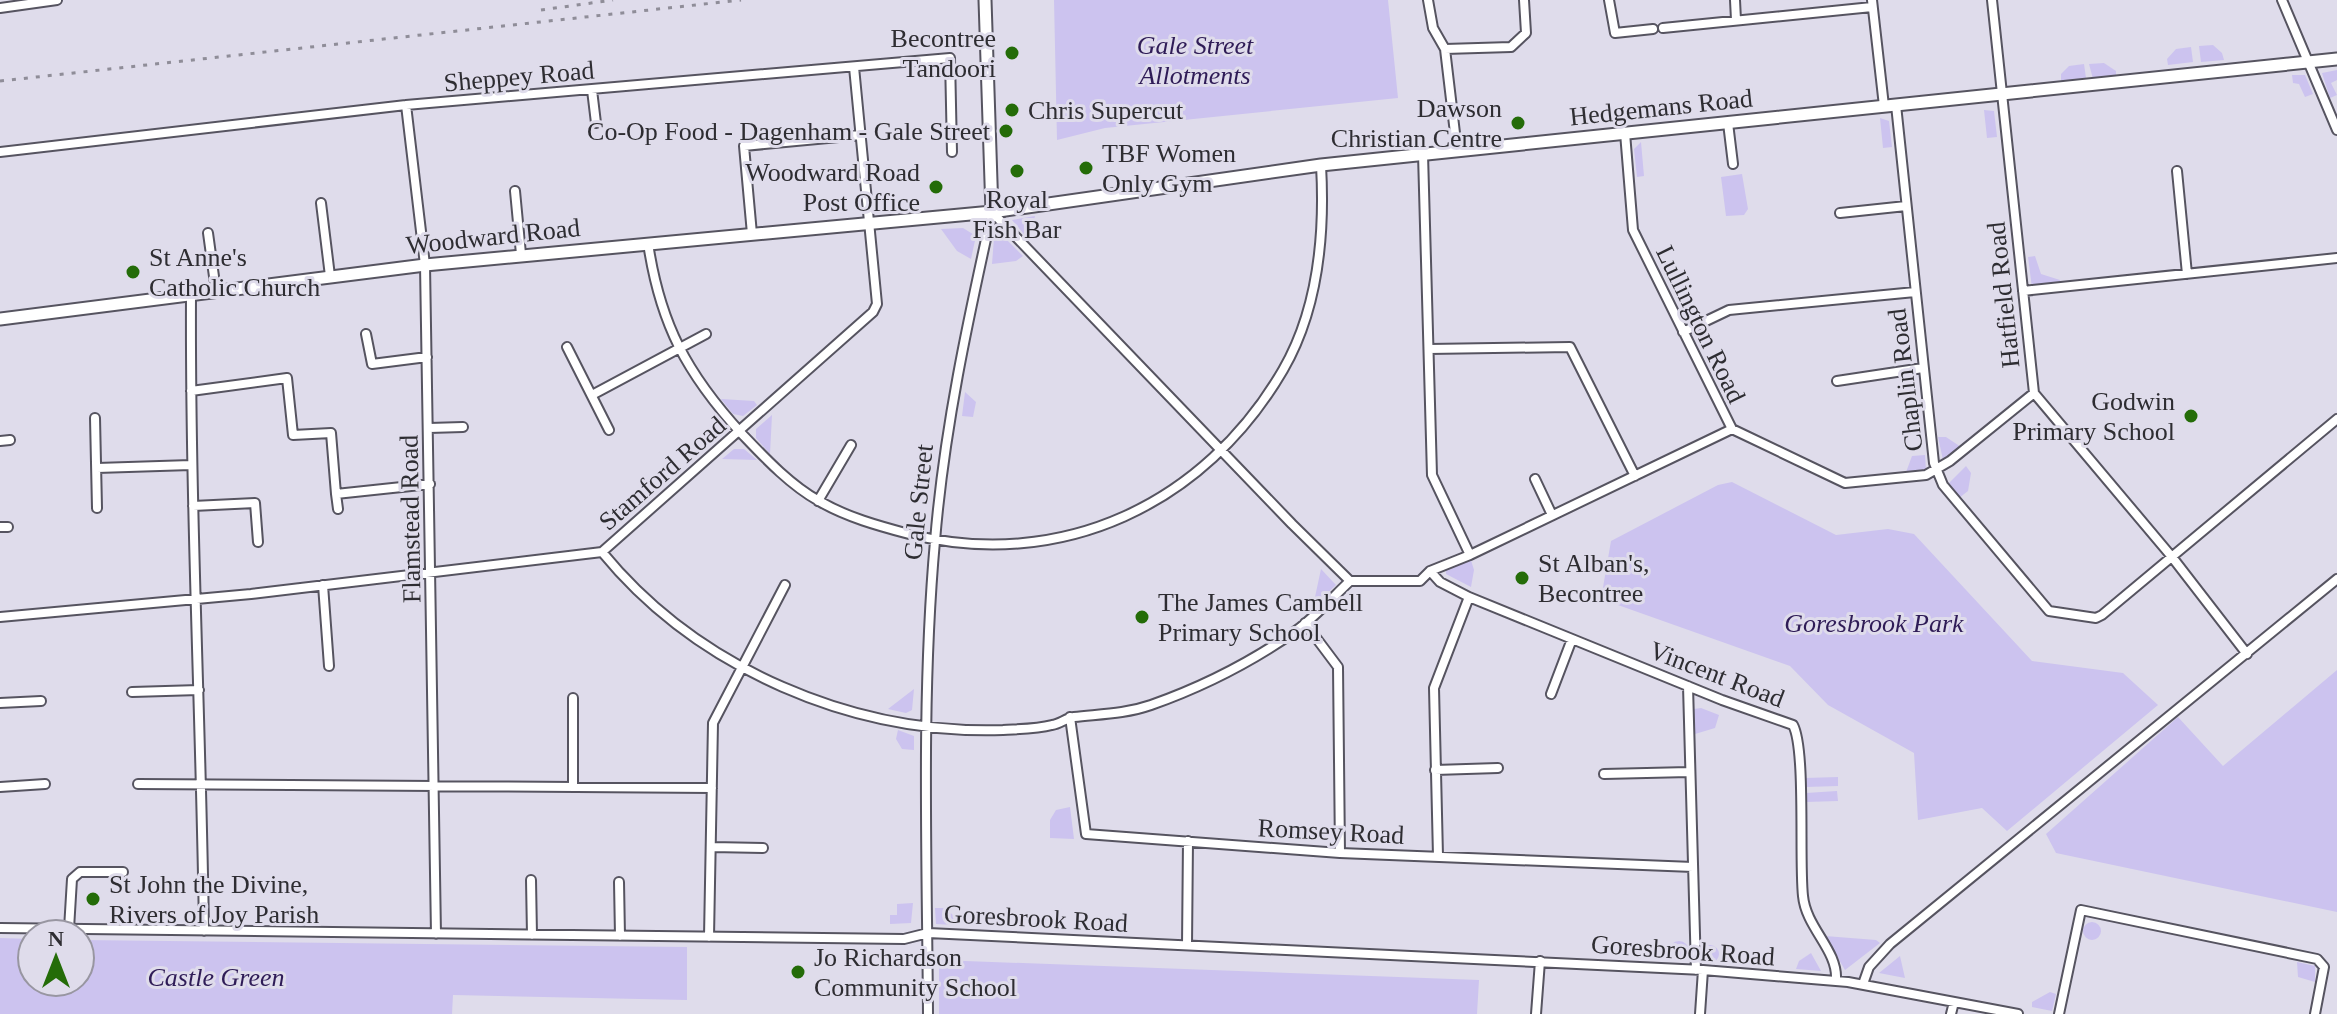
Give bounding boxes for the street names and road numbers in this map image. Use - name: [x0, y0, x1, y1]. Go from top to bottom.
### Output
- street label: Sheppey Road: [443, 55, 595, 98]
- street label: Hedgemans Road: [1568, 83, 1754, 132]
- street label: Woodward Road: [405, 213, 582, 260]
- street label: Hatfield Road: [1981, 221, 2026, 369]
- street label: Lullington Road: [1650, 241, 1751, 407]
- street label: Chaplin Road: [1882, 307, 1929, 453]
- street label: Stamford Road: [593, 411, 732, 536]
- street label: Flamstead Road: [395, 435, 426, 603]
- street label: Gale Street: [898, 442, 939, 561]
- street label: Vincent Road: [1645, 635, 1788, 713]
- street label: Romsey Road: [1257, 813, 1405, 850]
- street label: Goresbrook Road: [943, 899, 1129, 938]
- street label: Goresbrook Road: [1590, 930, 1776, 971]

